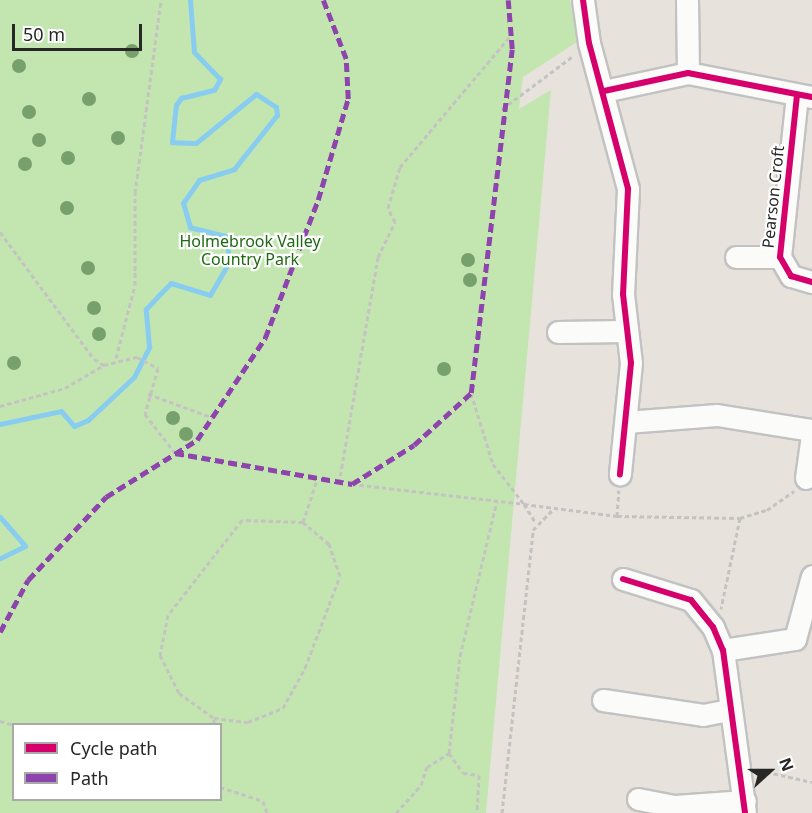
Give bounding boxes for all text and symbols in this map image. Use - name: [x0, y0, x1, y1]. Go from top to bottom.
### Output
- scale bar: [15, 12, 146, 50]
- text: 50 m: [23, 22, 65, 46]
- street label: Pearson Croft: [758, 145, 788, 249]
- park label: Holmebrook Valley Country Park: [179, 231, 321, 269]
- legend: [12, 723, 222, 801]
- text: Cycle path: [70, 736, 157, 760]
- north arrow: [740, 741, 800, 801]
- text: N: [774, 755, 799, 775]
- text: Path: [70, 766, 109, 790]

